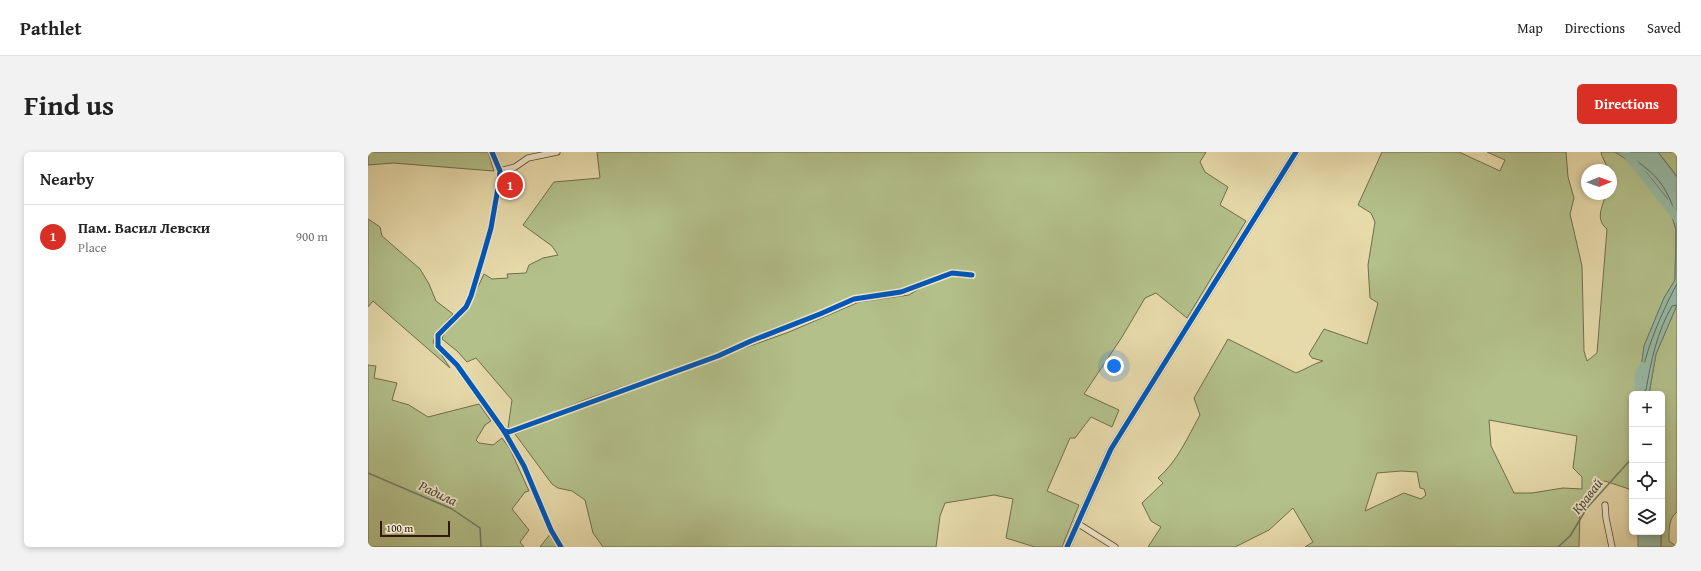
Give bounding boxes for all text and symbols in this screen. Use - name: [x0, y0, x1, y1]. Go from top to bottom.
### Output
- text: Pathlet: [20, 14, 82, 42]
- text: Map: [1517, 18, 1543, 38]
- text: Directions: [1565, 18, 1625, 38]
- text: Saved: [1647, 18, 1681, 38]
- text: Find us: [24, 84, 114, 125]
- button: Directions: [1577, 84, 1677, 124]
- north arrow: [1581, 164, 1617, 200]
- text: Nearby: [40, 166, 94, 191]
- pin: 1: [497, 170, 523, 200]
- text: Пам. Васил Левски: [78, 217, 210, 238]
- text: 1: [50, 227, 56, 246]
- text: 900 m: [296, 227, 328, 246]
- text: Place: [78, 238, 107, 257]
- your location: [1104, 356, 1124, 376]
- map controls: [1629, 391, 1665, 535]
- button: +: [1629, 391, 1665, 427]
- button: −: [1629, 427, 1665, 463]
- button: locate: [1629, 463, 1665, 499]
- water label: Кравай: [1567, 474, 1607, 518]
- water label: Радила: [415, 475, 461, 511]
- button: layers: [1629, 499, 1665, 535]
- scale bar: [380, 519, 450, 538]
- text: 100 m: [386, 520, 413, 536]

